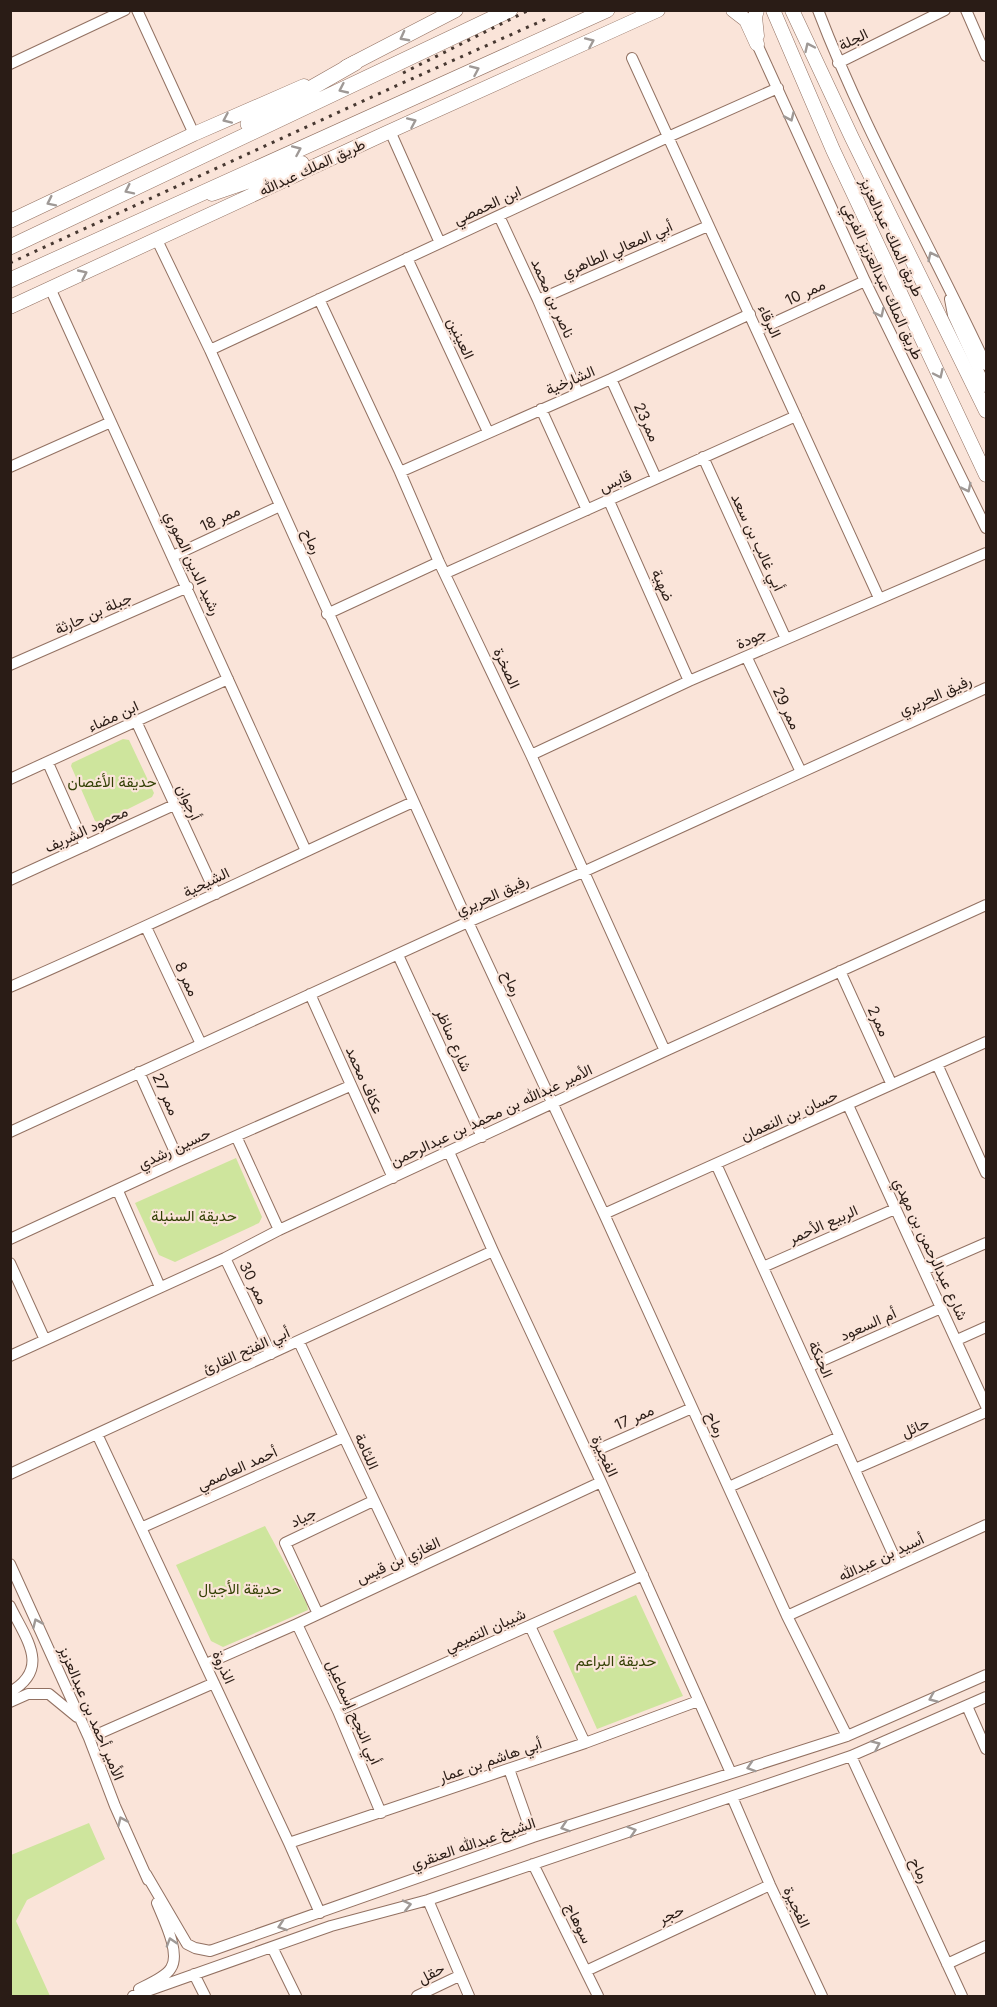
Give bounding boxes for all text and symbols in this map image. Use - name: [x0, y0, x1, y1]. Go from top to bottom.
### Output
- street label: الجلة: [835, 24, 871, 54]
- one-way arrow: [400, 30, 410, 41]
- one-way arrow: [584, 38, 595, 50]
- one-way arrow: [805, 43, 817, 54]
- one-way arrow: [468, 65, 479, 77]
- one-way arrow: [339, 82, 350, 94]
- one-way arrow: [783, 110, 795, 121]
- one-way arrow: [223, 112, 234, 124]
- one-way arrow: [406, 117, 417, 129]
- street label: طريق الملك عبدالله: [256, 134, 369, 201]
- one-way arrow: [291, 146, 302, 158]
- street label: طريق الملك عبدالعزيز: [855, 174, 928, 300]
- street label: ابن الحمصي: [450, 181, 525, 232]
- one-way arrow: [125, 183, 136, 195]
- one-way arrow: [46, 194, 57, 206]
- street label: طريق الملك عبدالعزيز الفرعي: [835, 200, 928, 364]
- street label: أبي المعالي الطاهري: [559, 216, 677, 286]
- one-way arrow: [928, 252, 940, 263]
- street label: ناصر بن محمد: [526, 255, 579, 341]
- one-way arrow: [76, 269, 87, 281]
- street label: ممر 10: [782, 274, 828, 310]
- street label: البرقاء: [754, 301, 786, 341]
- one-way arrow: [873, 306, 885, 317]
- street label: العينين: [442, 314, 479, 362]
- street label: الشارخية: [543, 361, 597, 399]
- one-way arrow: [931, 368, 943, 379]
- street label: ممر23: [630, 399, 664, 445]
- street label: قابس: [596, 465, 635, 498]
- one-way arrow: [959, 481, 971, 492]
- street label: أبي غالب بن سعد: [724, 490, 789, 596]
- street label: ممر 18: [197, 501, 243, 535]
- street label: رشيد الدين الصوري: [157, 508, 225, 620]
- street label: رماح: [296, 525, 326, 558]
- street label: ضهية: [648, 566, 678, 604]
- street label: جبلة بن حارثة: [52, 588, 135, 639]
- street label: جودة: [733, 623, 769, 653]
- street label: الصخرة: [489, 645, 525, 691]
- street label: رفيق الحريري: [896, 671, 976, 723]
- street label: ممر 29: [769, 684, 805, 732]
- street label: ابن مضاء: [85, 696, 142, 737]
- park label: حديقة الأغصان: [68, 772, 156, 791]
- street label: أرجوان: [172, 781, 206, 824]
- street label: محمود الشريف: [41, 801, 131, 857]
- street label: الشيحية: [180, 863, 232, 901]
- street label: رفيق الحريري: [453, 871, 533, 923]
- street label: ممر 8: [171, 959, 203, 999]
- street label: رماح: [496, 967, 526, 1000]
- street label: ممر2: [864, 1003, 894, 1039]
- street label: شارع مناظر: [429, 1005, 476, 1075]
- street label: عكاف محمد: [342, 1044, 388, 1117]
- street label: الأمير عبدالله بن محمد بن عبدالرحمن: [387, 1060, 596, 1171]
- street label: ممر 27: [148, 1070, 184, 1118]
- street label: حسان بن النعمان: [737, 1085, 841, 1146]
- street label: حسين رشدي: [135, 1123, 215, 1177]
- street label: شارع عبدالرحمن بن مهدي: [886, 1175, 972, 1325]
- street label: الربيع الأحمر: [785, 1200, 861, 1250]
- park label: حديقة السنبلة: [151, 1206, 237, 1225]
- street label: ممر 30: [236, 1258, 272, 1308]
- street label: أم السعود: [837, 1303, 900, 1346]
- street label: أبي الفتح القارئ: [199, 1322, 295, 1381]
- street label: الحنكة: [804, 1338, 838, 1380]
- street label: ممر 17: [611, 1400, 657, 1434]
- street label: رماح: [700, 1408, 730, 1441]
- street label: حائل: [898, 1412, 932, 1442]
- street label: اللثامة: [351, 1430, 383, 1472]
- street label: الفجيرة: [587, 1432, 623, 1480]
- street label: أحمد العاصمي: [194, 1442, 282, 1498]
- street label: جياد: [287, 1503, 319, 1531]
- street label: أسيد بن عبدالله: [835, 1529, 928, 1586]
- street label: الغازي بن قيس: [353, 1532, 445, 1591]
- park label: حديقة الأجيال: [198, 1579, 282, 1598]
- street label: شيبان التميمي: [442, 1604, 530, 1660]
- one-way arrow: [32, 1618, 44, 1629]
- street label: الأمير أحمد بن عبدالعزيز: [54, 1642, 129, 1783]
- street label: الذروة: [208, 1647, 240, 1687]
- park label: حديقة البراعم: [576, 1651, 656, 1671]
- street label: أبي النجح إسماعيل: [319, 1657, 386, 1769]
- one-way arrow: [928, 1691, 939, 1703]
- street label: أبي هاشم بن عمار: [435, 1733, 546, 1791]
- one-way arrow: [870, 1741, 881, 1753]
- one-way arrow: [746, 1760, 757, 1772]
- street label: الشيخ عبدالله العنقري: [408, 1813, 539, 1877]
- one-way arrow: [118, 1816, 130, 1827]
- one-way arrow: [560, 1820, 571, 1832]
- one-way arrow: [626, 1825, 637, 1838]
- street label: رماح: [904, 1854, 934, 1887]
- street label: الفجيرة: [779, 1883, 815, 1931]
- one-way arrow: [402, 1899, 412, 1912]
- street label: سوهاج: [559, 1900, 597, 1947]
- street label: حجر: [654, 1900, 687, 1929]
- one-way arrow: [277, 1918, 288, 1931]
- one-way arrow: [166, 1937, 178, 1948]
- street label: حقل: [414, 1958, 448, 1988]

